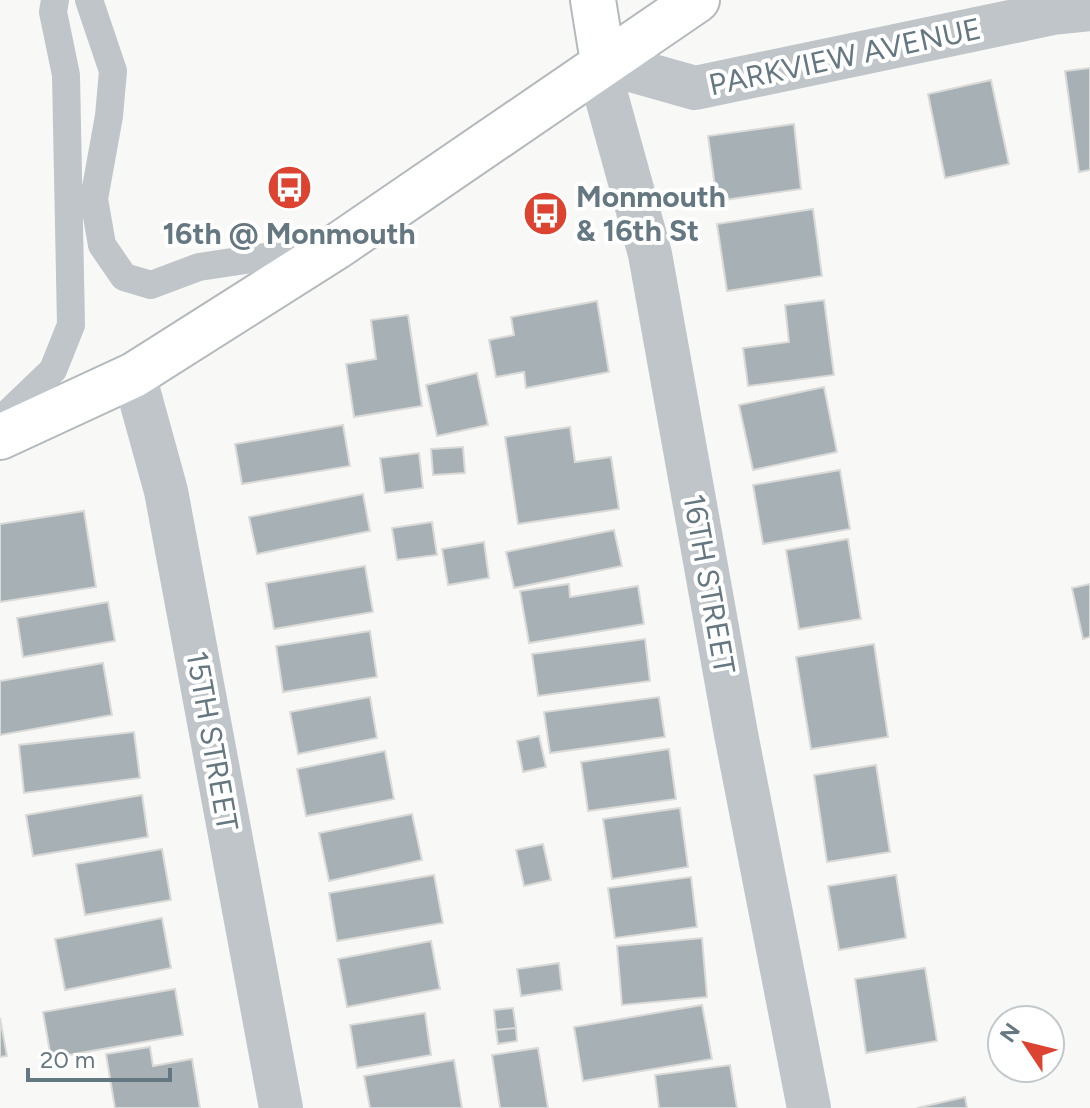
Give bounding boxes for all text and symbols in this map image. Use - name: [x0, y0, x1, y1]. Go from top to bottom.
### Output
- street label: PARKVIEW AVENUE: [705, 10, 984, 103]
- bus stop icon: 16th @ Monmouth: [265, 164, 313, 212]
- place label: Monmouth & 16th St: [576, 178, 726, 249]
- bus stop icon: Monmouth & 16th St: [521, 190, 569, 238]
- place label: 16th @ Monmouth: [162, 215, 416, 252]
- street label: 16TH STREET: [675, 491, 744, 677]
- street label: 15TH STREET: [178, 648, 247, 834]
- north arrow: [986, 1004, 1066, 1084]
- text: N: [994, 1018, 1026, 1048]
- scale bar: [28, 1032, 170, 1082]
- text: 20 m: [40, 1045, 95, 1074]

